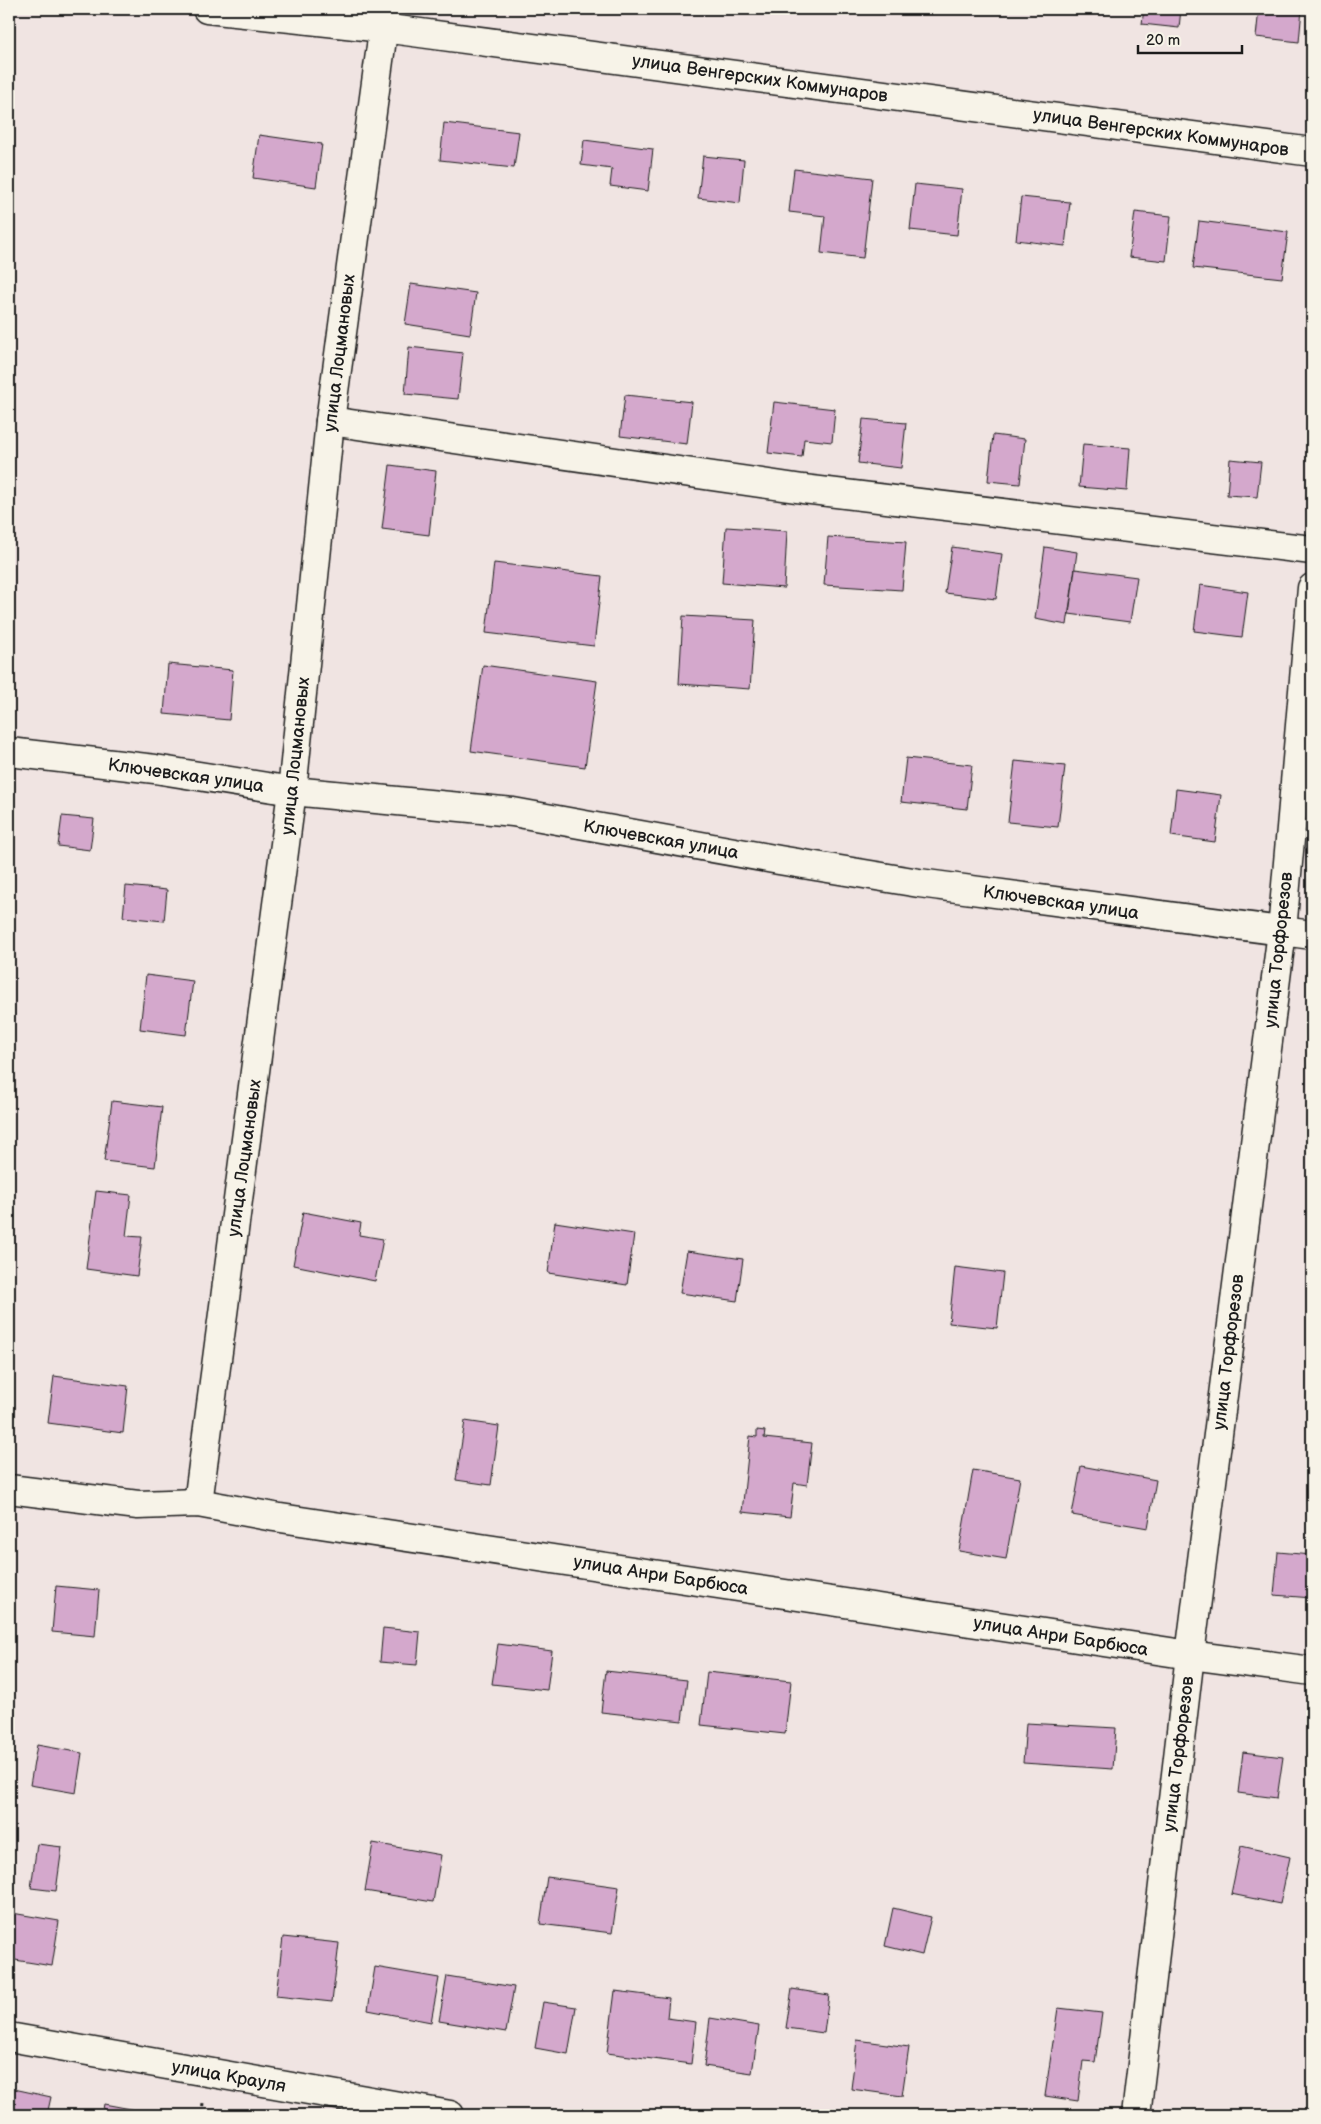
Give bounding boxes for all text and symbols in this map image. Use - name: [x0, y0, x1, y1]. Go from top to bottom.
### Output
- scale bar: [1138, 22, 1242, 54]
- text: 20 m: [1146, 31, 1180, 50]
- street label: улица Венгерских Коммунаров: [631, 50, 890, 107]
- street label: улица Венгерских Коммунаров: [1032, 104, 1291, 161]
- street label: улица Лоцмановых: [319, 273, 360, 433]
- street label: улица Лоцмановых: [277, 676, 314, 836]
- street label: Ключевская улица: [107, 754, 266, 797]
- street label: Ключевская улица: [582, 815, 741, 864]
- street label: улица Торфорезов: [1260, 870, 1297, 1029]
- street label: Ключевская улица: [982, 881, 1141, 924]
- street label: улица Лоцмановых: [223, 1078, 266, 1238]
- street label: улица Торфорезов: [1209, 1272, 1249, 1431]
- street label: улица Анри Барбюса: [572, 1551, 750, 1600]
- street label: улица Анри Барбюса: [972, 1612, 1150, 1661]
- street label: улица Торфорезов: [1159, 1674, 1199, 1833]
- street label: улица Крауля: [170, 2056, 288, 2097]

